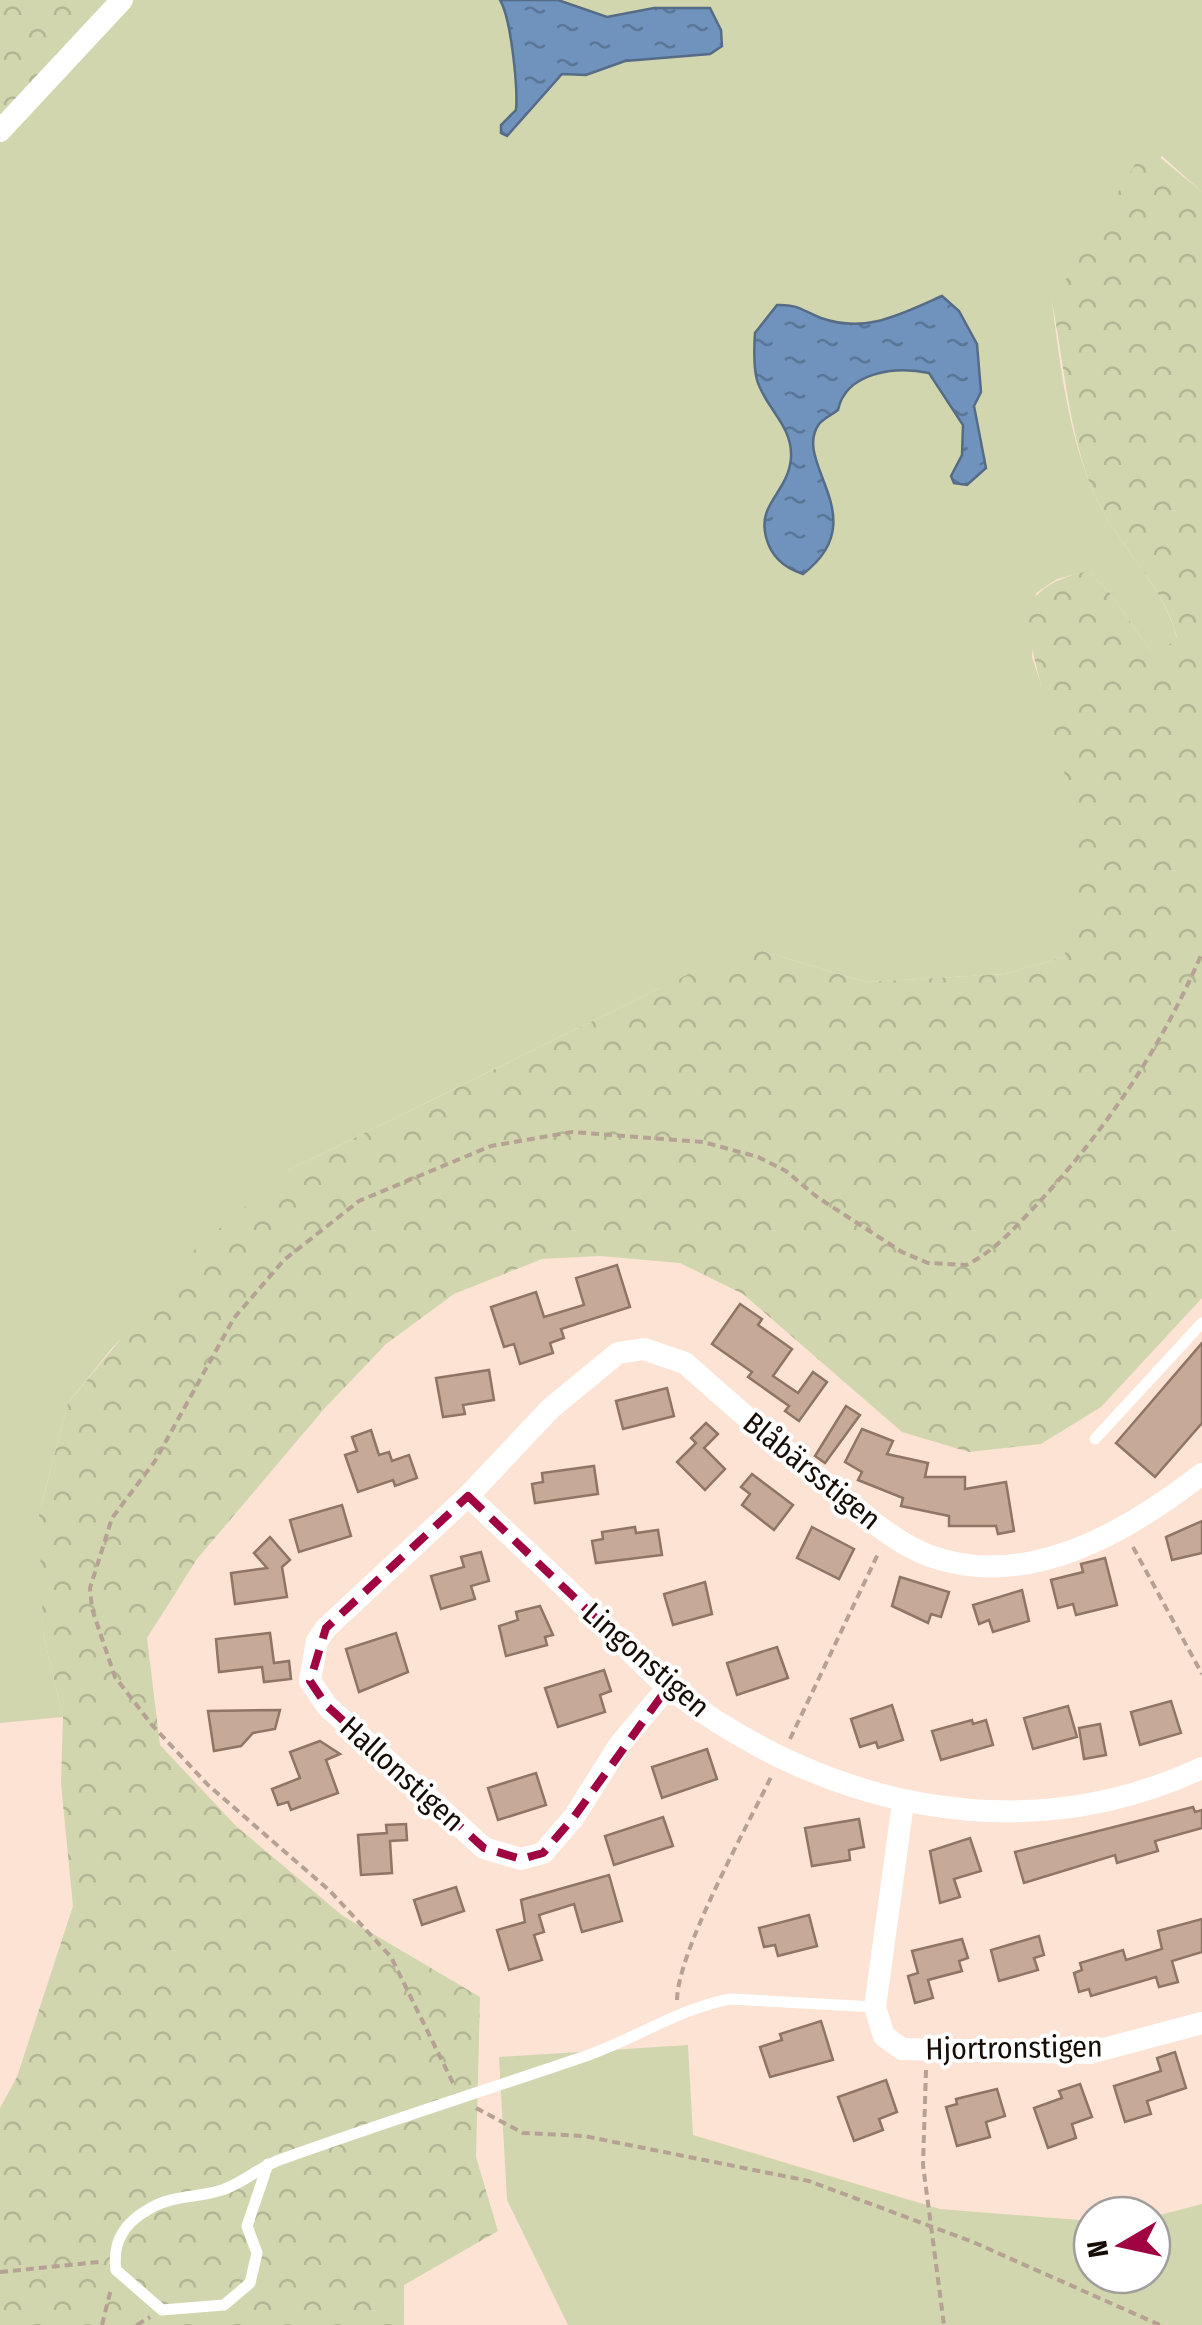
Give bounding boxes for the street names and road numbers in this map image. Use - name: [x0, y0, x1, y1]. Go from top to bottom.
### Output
- street label: Blåbärsstigen: [736, 1405, 888, 1537]
- street label: Lingonstigen: [575, 1595, 717, 1725]
- street label: Hallonstigen: [333, 1709, 471, 1839]
- street label: Hjortronstigen: [925, 2028, 1103, 2068]

